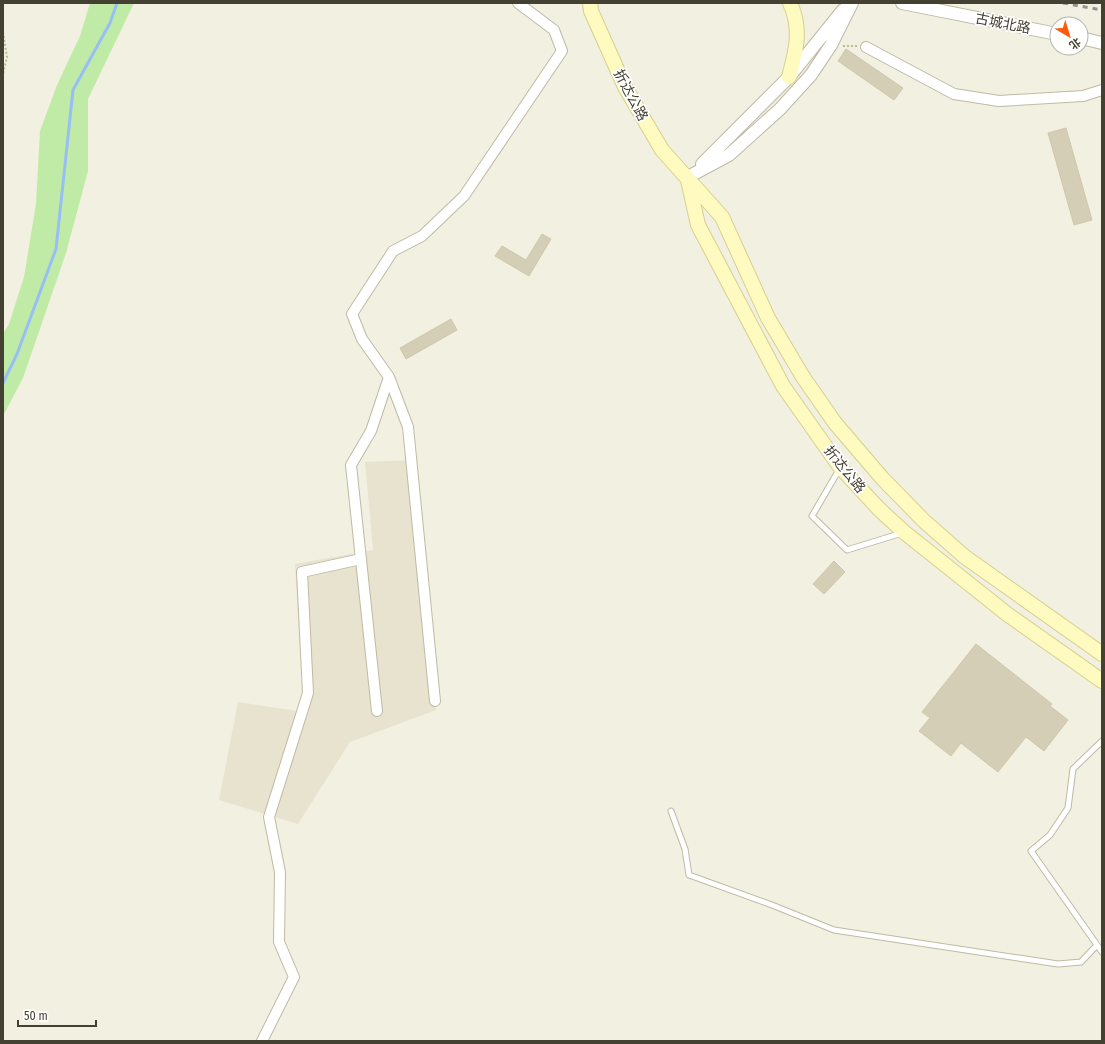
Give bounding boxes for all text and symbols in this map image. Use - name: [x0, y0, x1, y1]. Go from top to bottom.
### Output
- street label: 古城北路: [974, 10, 1032, 37]
- north arrow: [1049, 16, 1089, 56]
- text: 北: [1067, 35, 1083, 52]
- street label: 折达公路: [610, 67, 651, 124]
- street label: 折达公路: [820, 442, 869, 496]
- scale bar: [18, 1002, 96, 1028]
- text: 50 m: [24, 1009, 48, 1023]

